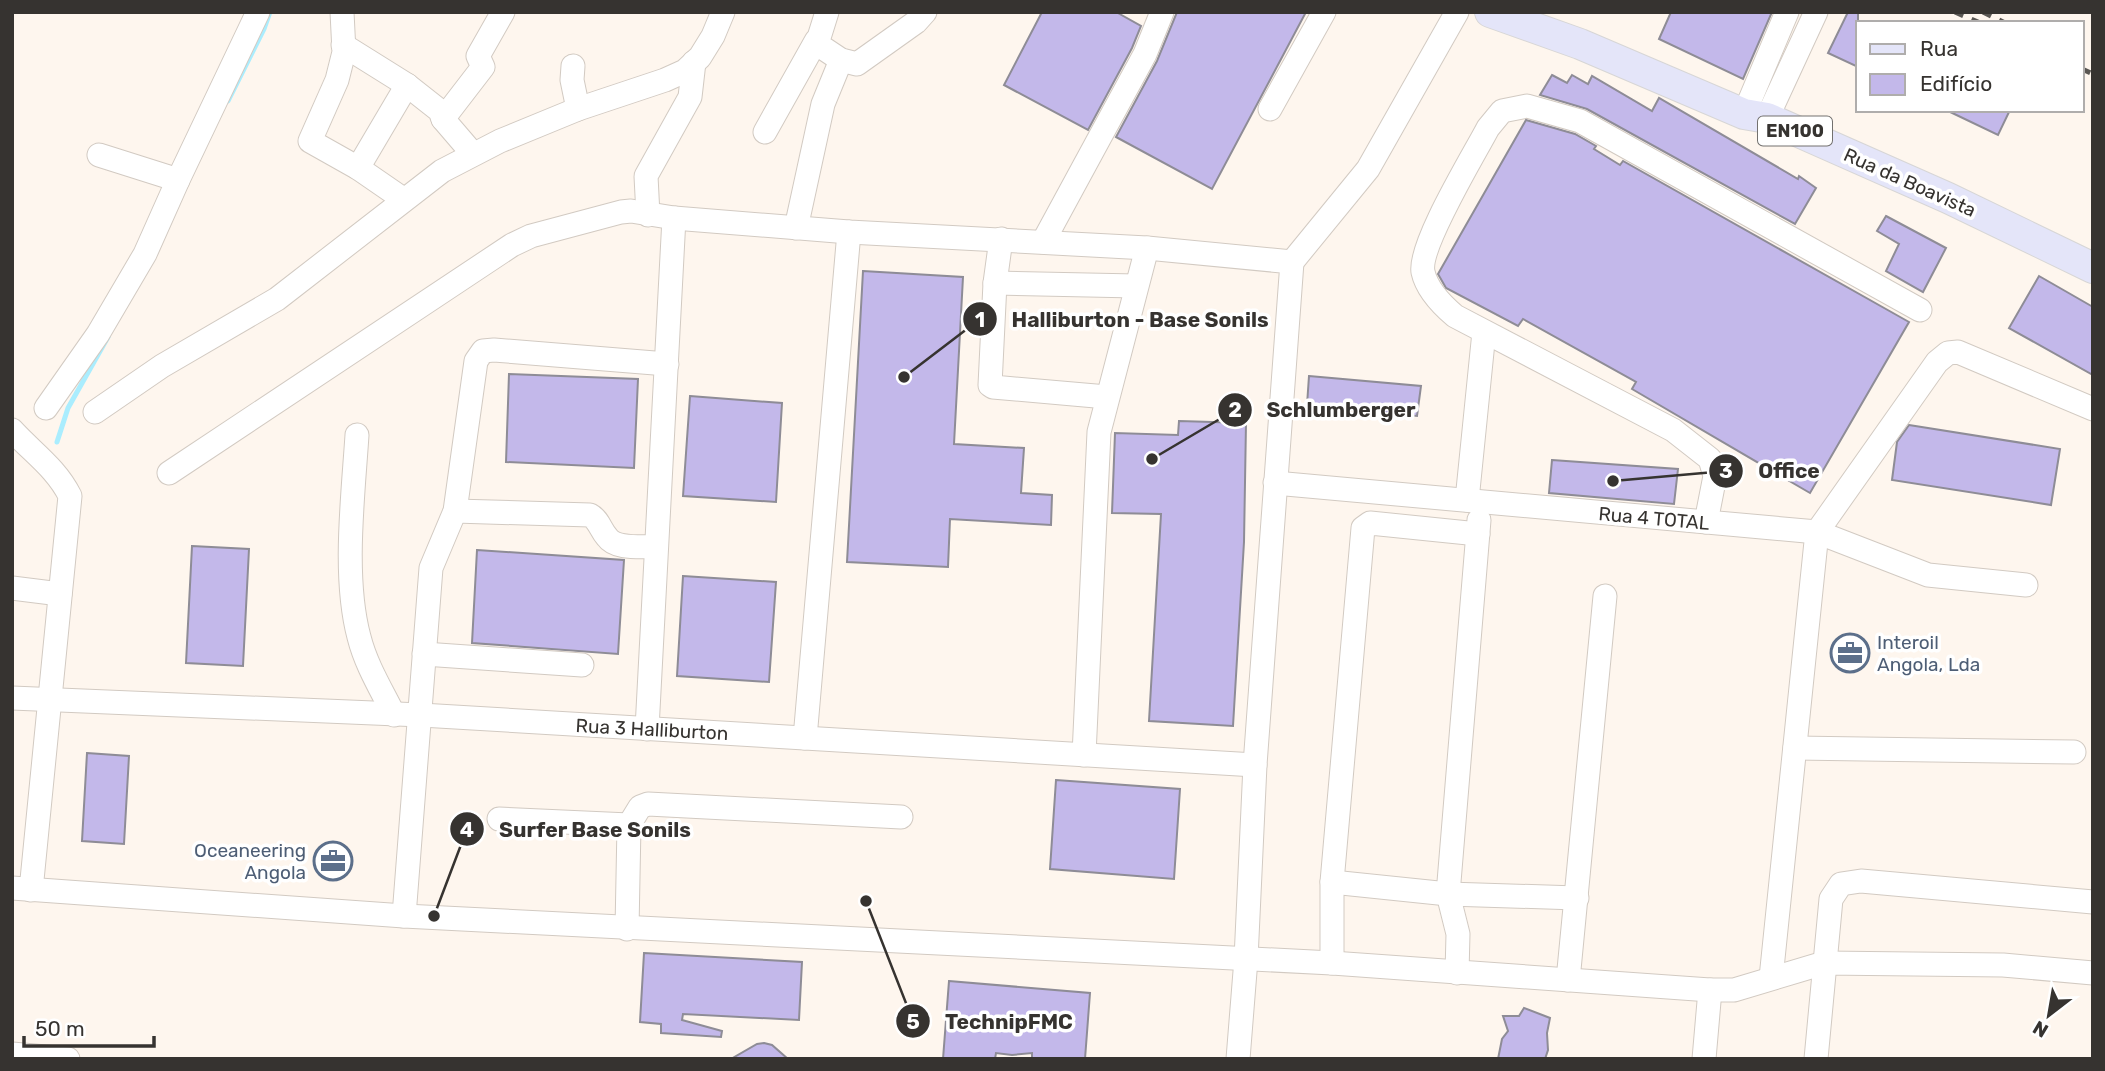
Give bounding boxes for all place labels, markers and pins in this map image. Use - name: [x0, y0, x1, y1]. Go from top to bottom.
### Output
- callout: Halliburton - Base Sonils: [962, 298, 1282, 340]
- callout: Schlumberger: [1218, 389, 1430, 431]
- callout: Office: [1709, 450, 1834, 492]
- place label: Interoil Angola, Lda: [1877, 631, 1980, 676]
- office icon: Interoil Angola, Lda: [1829, 632, 1871, 674]
- callout: Surfer Base Sonils: [449, 808, 705, 850]
- place label: Oceaneering Angola: [194, 839, 306, 884]
- office icon: Oceaneering Angola: [312, 840, 354, 882]
- callout: TechnipFMC: [896, 1000, 1086, 1042]

